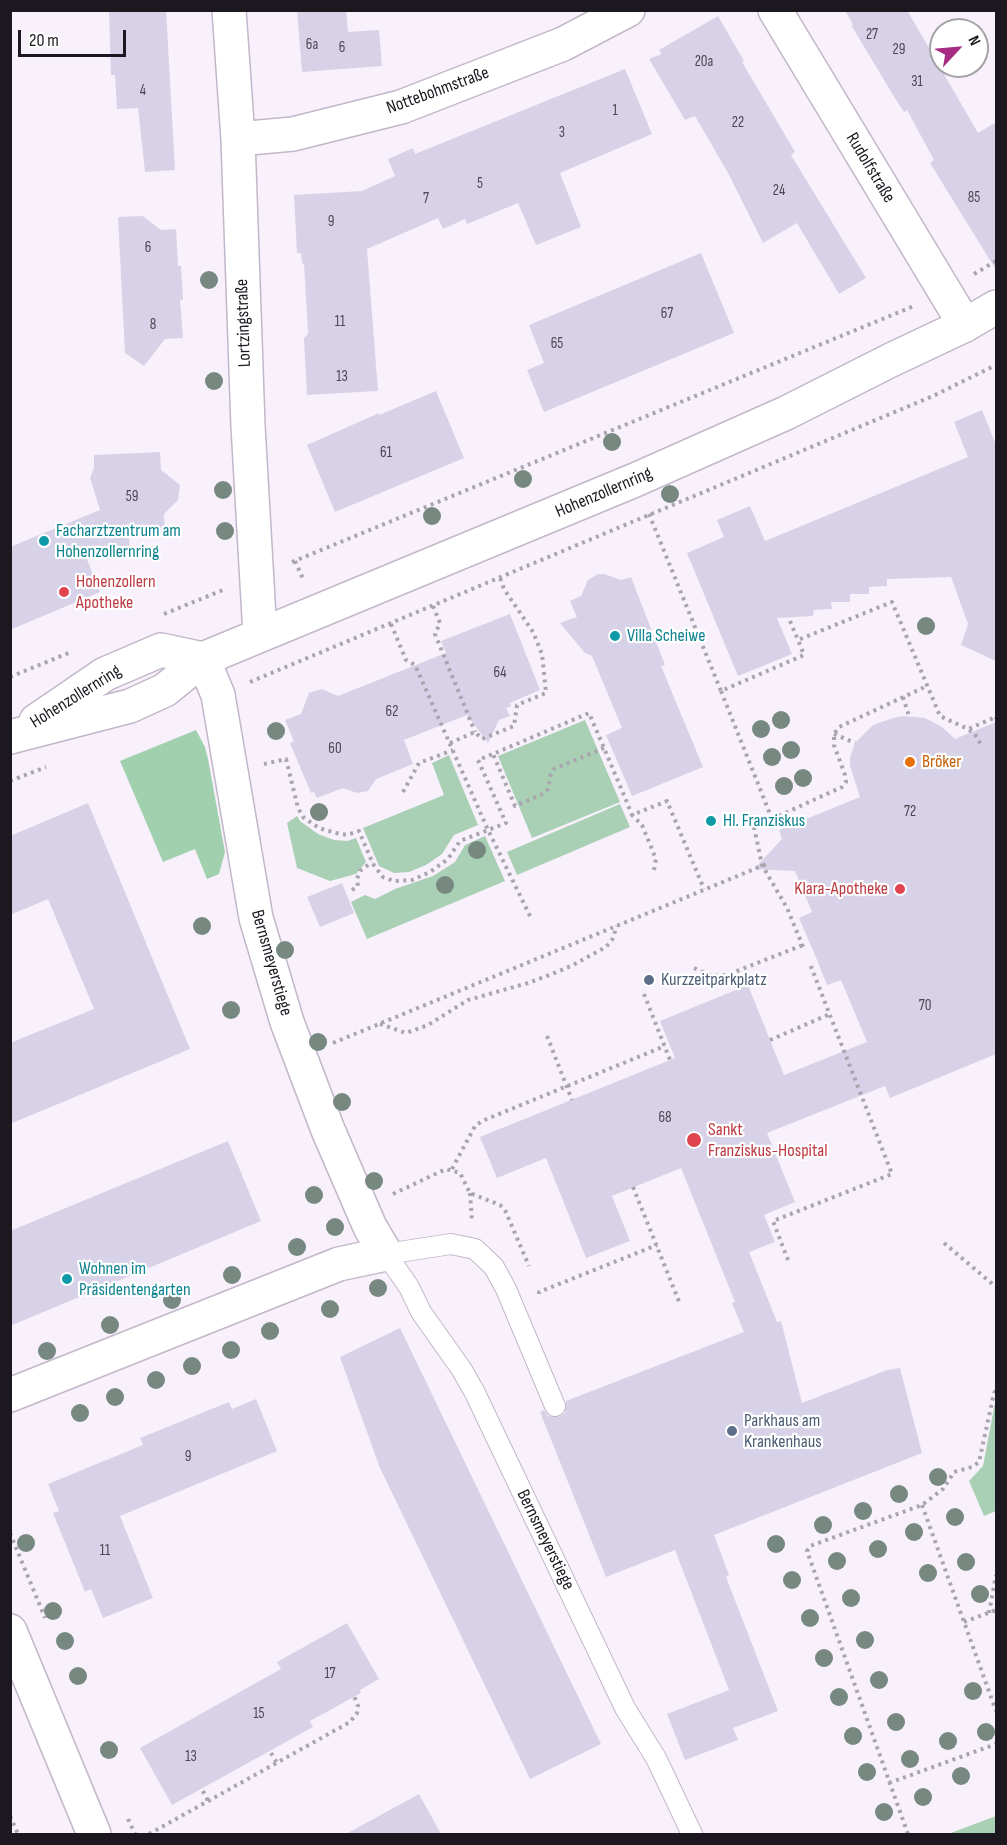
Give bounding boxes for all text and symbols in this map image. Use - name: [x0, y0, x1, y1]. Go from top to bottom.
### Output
- scale bar: [21, 18, 129, 56]
- north arrow: [929, 18, 989, 78]
- house number: 27: [866, 26, 878, 44]
- text: 20 m: [29, 30, 59, 51]
- text: N: [963, 33, 984, 49]
- house number: 6a: [306, 36, 318, 54]
- house number: 6: [339, 39, 345, 57]
- house number: 29: [893, 41, 905, 59]
- house number: 20a: [695, 53, 713, 71]
- street label: Nottebohmstraße: [384, 62, 492, 120]
- house number: 31: [911, 73, 923, 91]
- house number: 4: [140, 82, 146, 100]
- house number: 1: [612, 102, 618, 120]
- house number: 22: [732, 114, 744, 132]
- house number: 3: [559, 124, 565, 142]
- street label: Rudolfstraße: [841, 129, 899, 207]
- house number: 5: [477, 175, 483, 193]
- house number: 24: [773, 182, 785, 200]
- house number: 85: [968, 189, 980, 207]
- house number: 7: [423, 190, 429, 208]
- house number: 9: [328, 213, 334, 231]
- house number: 6: [145, 239, 151, 257]
- street label: Lortzingstraße: [232, 279, 256, 367]
- house number: 67: [661, 305, 673, 323]
- house number: 11: [335, 313, 345, 331]
- house number: 8: [150, 316, 156, 334]
- house number: 65: [551, 335, 563, 353]
- house number: 13: [336, 368, 348, 386]
- house number: 61: [380, 444, 392, 462]
- street label: Hohenzollernring: [552, 463, 656, 523]
- house number: 59: [126, 488, 138, 506]
- place label: Facharztzentrum am Hohenzollernring: [56, 520, 181, 562]
- marker: Facharztzentrum am Hohenzollernring: [37, 534, 51, 548]
- place label: Hohenzollern Apotheke: [76, 571, 156, 614]
- marker: Hohenzollern Apotheke: [57, 585, 71, 599]
- place label: Villa Scheiwe: [627, 625, 705, 647]
- marker: Villa Scheiwe: [608, 629, 622, 643]
- street label: Hohenzollernring: [27, 661, 125, 733]
- house number: 64: [493, 664, 507, 682]
- house number: 62: [386, 703, 398, 721]
- house number: 60: [328, 740, 342, 758]
- place label: Bröker: [922, 751, 961, 773]
- marker: Bröker: [903, 755, 917, 769]
- house number: 72: [904, 803, 916, 821]
- place label: Hl. Franziskus: [723, 810, 805, 832]
- marker: Hl. Franziskus: [704, 814, 718, 828]
- place label: Klara-Apotheke: [794, 878, 888, 900]
- marker: Klara-Apotheke: [893, 882, 907, 896]
- street label: Bernsmeyerstiege: [246, 908, 296, 1018]
- place label: Kurzzeitparkplatz: [661, 969, 767, 991]
- marker: Kurzzeitparkplatz: [642, 973, 656, 987]
- house number: 70: [919, 997, 931, 1015]
- house number: 68: [658, 1109, 672, 1127]
- place label: Sankt Franziskus-Hospital: [708, 1119, 828, 1162]
- marker: Sankt Franziskus-Hospital: [685, 1131, 703, 1149]
- place label: Wohnen im Präsidentengarten: [79, 1258, 191, 1300]
- marker: Wohnen im Präsidentengarten: [60, 1272, 74, 1286]
- place label: Parkhaus am Krankenhaus: [744, 1410, 822, 1452]
- marker: Parkhaus am Krankenhaus: [725, 1424, 739, 1438]
- house number: 9: [185, 1448, 191, 1466]
- street label: Bernsmeyerstiege: [511, 1486, 579, 1594]
- house number: 11: [100, 1542, 110, 1560]
- house number: 17: [324, 1665, 336, 1683]
- house number: 15: [253, 1705, 265, 1723]
- house number: 13: [185, 1748, 197, 1766]

